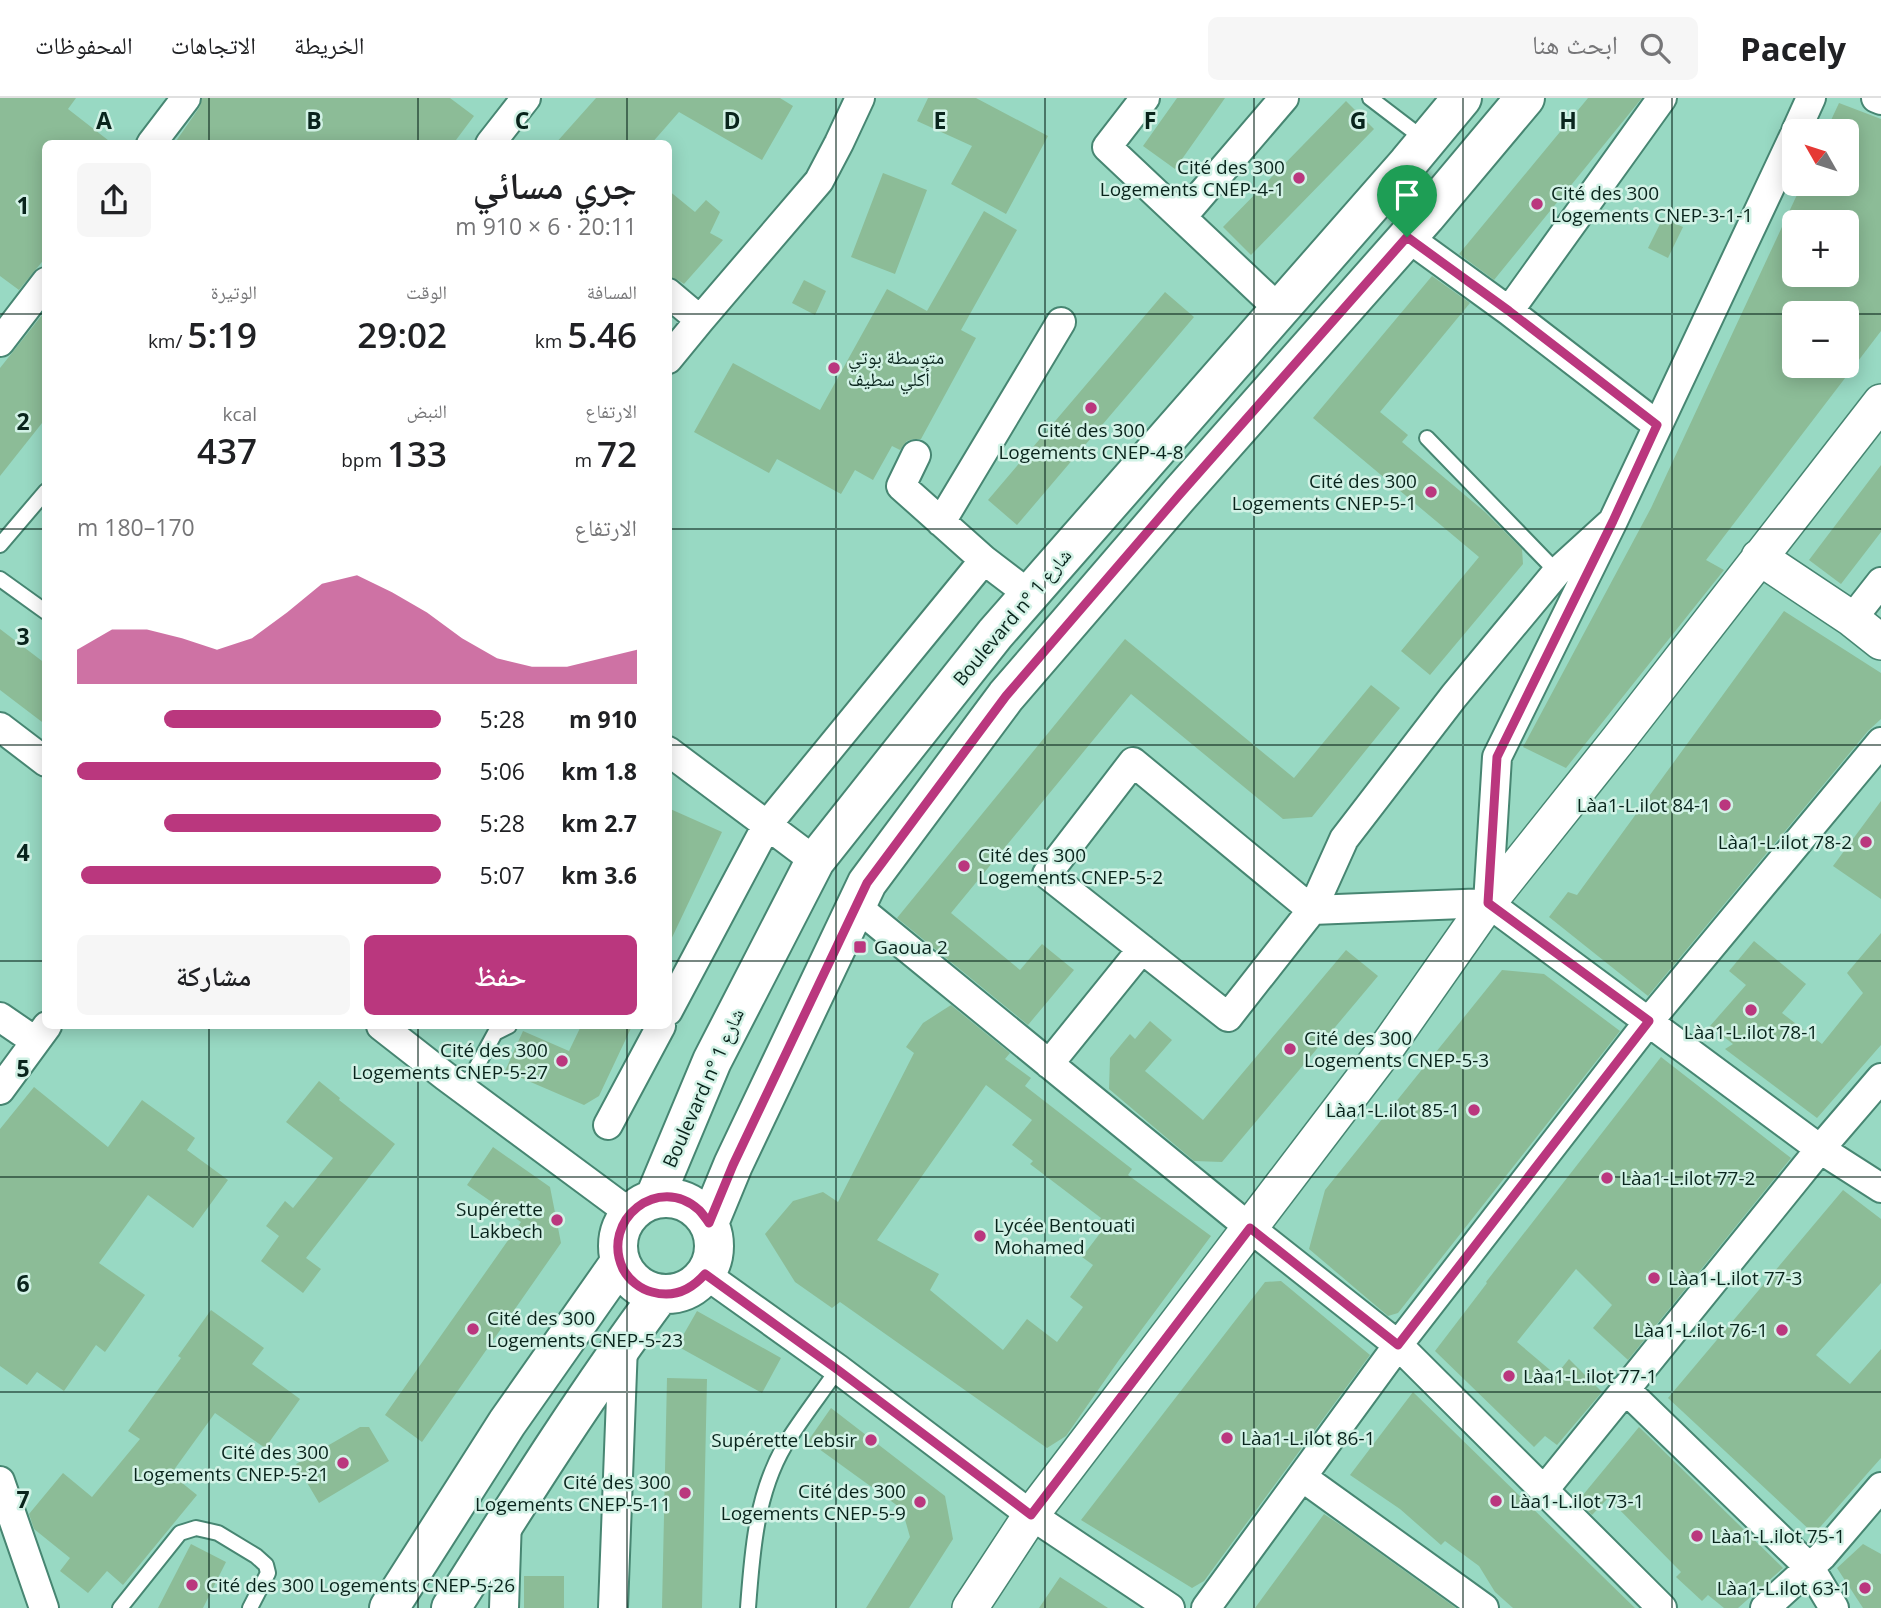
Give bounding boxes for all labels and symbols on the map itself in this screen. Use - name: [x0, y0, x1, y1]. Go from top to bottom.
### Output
- text: A: [96, 104, 112, 136]
- text: B: [306, 104, 322, 136]
- text: C: [515, 104, 529, 136]
- text: D: [723, 104, 741, 136]
- text: E: [934, 104, 946, 136]
- text: F: [1144, 104, 1156, 136]
- text: G: [1350, 104, 1366, 136]
- text: H: [1559, 104, 1577, 136]
- north arrow: [1782, 119, 1858, 196]
- place label: Cité des 300 Logements CNEP-4-1: [1100, 154, 1285, 202]
- pin: [1377, 165, 1437, 237]
- marker: Cité des 300 Logements CNEP-4-1: [1291, 170, 1307, 186]
- place label: Cité des 300 Logements CNEP-3-1-1: [1551, 180, 1753, 228]
- text: 1: [16, 189, 30, 221]
- marker: Cité des 300 Logements CNEP-3-1-1: [1529, 196, 1545, 212]
- place label: متوسطة بوتي أكلي سطيف: [848, 344, 944, 395]
- marker: متوسطة بوتي أكلي سطيف: [826, 360, 842, 376]
- marker: Cité des 300 Logements CNEP-4-8: [1083, 400, 1099, 416]
- text: 2: [16, 405, 30, 437]
- place label: Cité des 300 Logements CNEP-4-8: [998, 417, 1184, 465]
- place label: Cité des 300 Logements CNEP-5-1: [1232, 468, 1417, 516]
- marker: Cité des 300 Logements CNEP-5-1: [1423, 484, 1439, 500]
- street label: Boulevard n° شارع 1: [947, 543, 1077, 691]
- text: 3: [16, 620, 30, 652]
- place label: Làa1-L.ilot 84-1: [1577, 792, 1711, 818]
- marker: Làa1-L.ilot 84-1: [1717, 797, 1733, 813]
- place label: Làa1-L.ilot 78-2: [1718, 829, 1852, 855]
- marker: Làa1-L.ilot 78-2: [1858, 834, 1874, 850]
- text: 4: [16, 836, 30, 868]
- place label: Cité des 300 Logements CNEP-5-2: [978, 842, 1163, 890]
- marker: Cité des 300 Logements CNEP-5-2: [956, 858, 972, 874]
- place label: Gaoua 2: [874, 934, 948, 960]
- marker: Gaoua 2: [852, 939, 868, 955]
- marker: Làa1-L.ilot 78-1: [1743, 1002, 1759, 1018]
- street label: Boulevard n° شارع 1: [656, 1004, 750, 1172]
- place label: Làa1-L.ilot 78-1: [1684, 1019, 1818, 1045]
- place label: Cité des 300 Logements CNEP-5-3: [1304, 1025, 1489, 1073]
- place label: Cité des 300 Logements CNEP-5-27: [352, 1037, 548, 1085]
- marker: Cité des 300 Logements CNEP-5-3: [1282, 1041, 1298, 1057]
- text: 5: [16, 1052, 30, 1084]
- marker: Cité des 300 Logements CNEP-5-27: [554, 1053, 570, 1069]
- place label: Làa1-L.ilot 85-1: [1326, 1097, 1460, 1123]
- marker: Làa1-L.ilot 85-1: [1466, 1102, 1482, 1118]
- place label: Làa1-L.ilot 77-2: [1621, 1165, 1755, 1191]
- marker: Làa1-L.ilot 77-2: [1599, 1170, 1615, 1186]
- place label: Supérette Lakbech: [456, 1196, 543, 1244]
- marker: Supérette Lakbech: [549, 1212, 565, 1228]
- place label: Lycée Bentouati Mohamed: [994, 1212, 1135, 1260]
- marker: Lycée Bentouati Mohamed: [972, 1228, 988, 1244]
- place label: Làa1-L.ilot 77-3: [1668, 1265, 1802, 1291]
- text: 6: [16, 1267, 30, 1299]
- marker: Làa1-L.ilot 77-3: [1646, 1270, 1662, 1286]
- place label: Cité des 300 Logements CNEP-5-23: [487, 1305, 683, 1353]
- place label: Làa1-L.ilot 76-1: [1634, 1317, 1768, 1343]
- marker: Cité des 300 Logements CNEP-5-23: [465, 1321, 481, 1337]
- marker: Làa1-L.ilot 76-1: [1774, 1322, 1790, 1338]
- place label: Làa1-L.ilot 77-1: [1523, 1363, 1657, 1389]
- marker: Làa1-L.ilot 77-1: [1501, 1368, 1517, 1384]
- place label: Làa1-L.ilot 86-1: [1241, 1425, 1375, 1451]
- place label: Supérette Lebsir: [711, 1427, 857, 1453]
- marker: Làa1-L.ilot 86-1: [1219, 1430, 1235, 1446]
- marker: Supérette Lebsir: [863, 1432, 879, 1448]
- place label: Cité des 300 Logements CNEP-5-21: [133, 1439, 329, 1487]
- marker: Cité des 300 Logements CNEP-5-21: [335, 1455, 351, 1471]
- place label: Cité des 300 Logements CNEP-5-11: [475, 1469, 671, 1517]
- place label: Cité des 300 Logements CNEP-5-9: [721, 1478, 906, 1526]
- text: 7: [16, 1483, 30, 1515]
- marker: Cité des 300 Logements CNEP-5-11: [677, 1485, 693, 1501]
- place label: Làa1-L.ilot 73-1: [1510, 1488, 1644, 1514]
- marker: Làa1-L.ilot 73-1: [1488, 1493, 1504, 1509]
- marker: Cité des 300 Logements CNEP-5-9: [912, 1494, 928, 1510]
- place label: Làa1-L.ilot 75-1: [1711, 1523, 1845, 1549]
- marker: Làa1-L.ilot 75-1: [1689, 1528, 1705, 1544]
- place label: Cité des 300 Logements CNEP-5-26: [206, 1572, 515, 1598]
- place label: Làa1-L.ilot 63-1: [1717, 1575, 1851, 1601]
- marker: Cité des 300 Logements CNEP-5-26: [184, 1577, 200, 1593]
- marker: Làa1-L.ilot 63-1: [1857, 1580, 1873, 1596]

